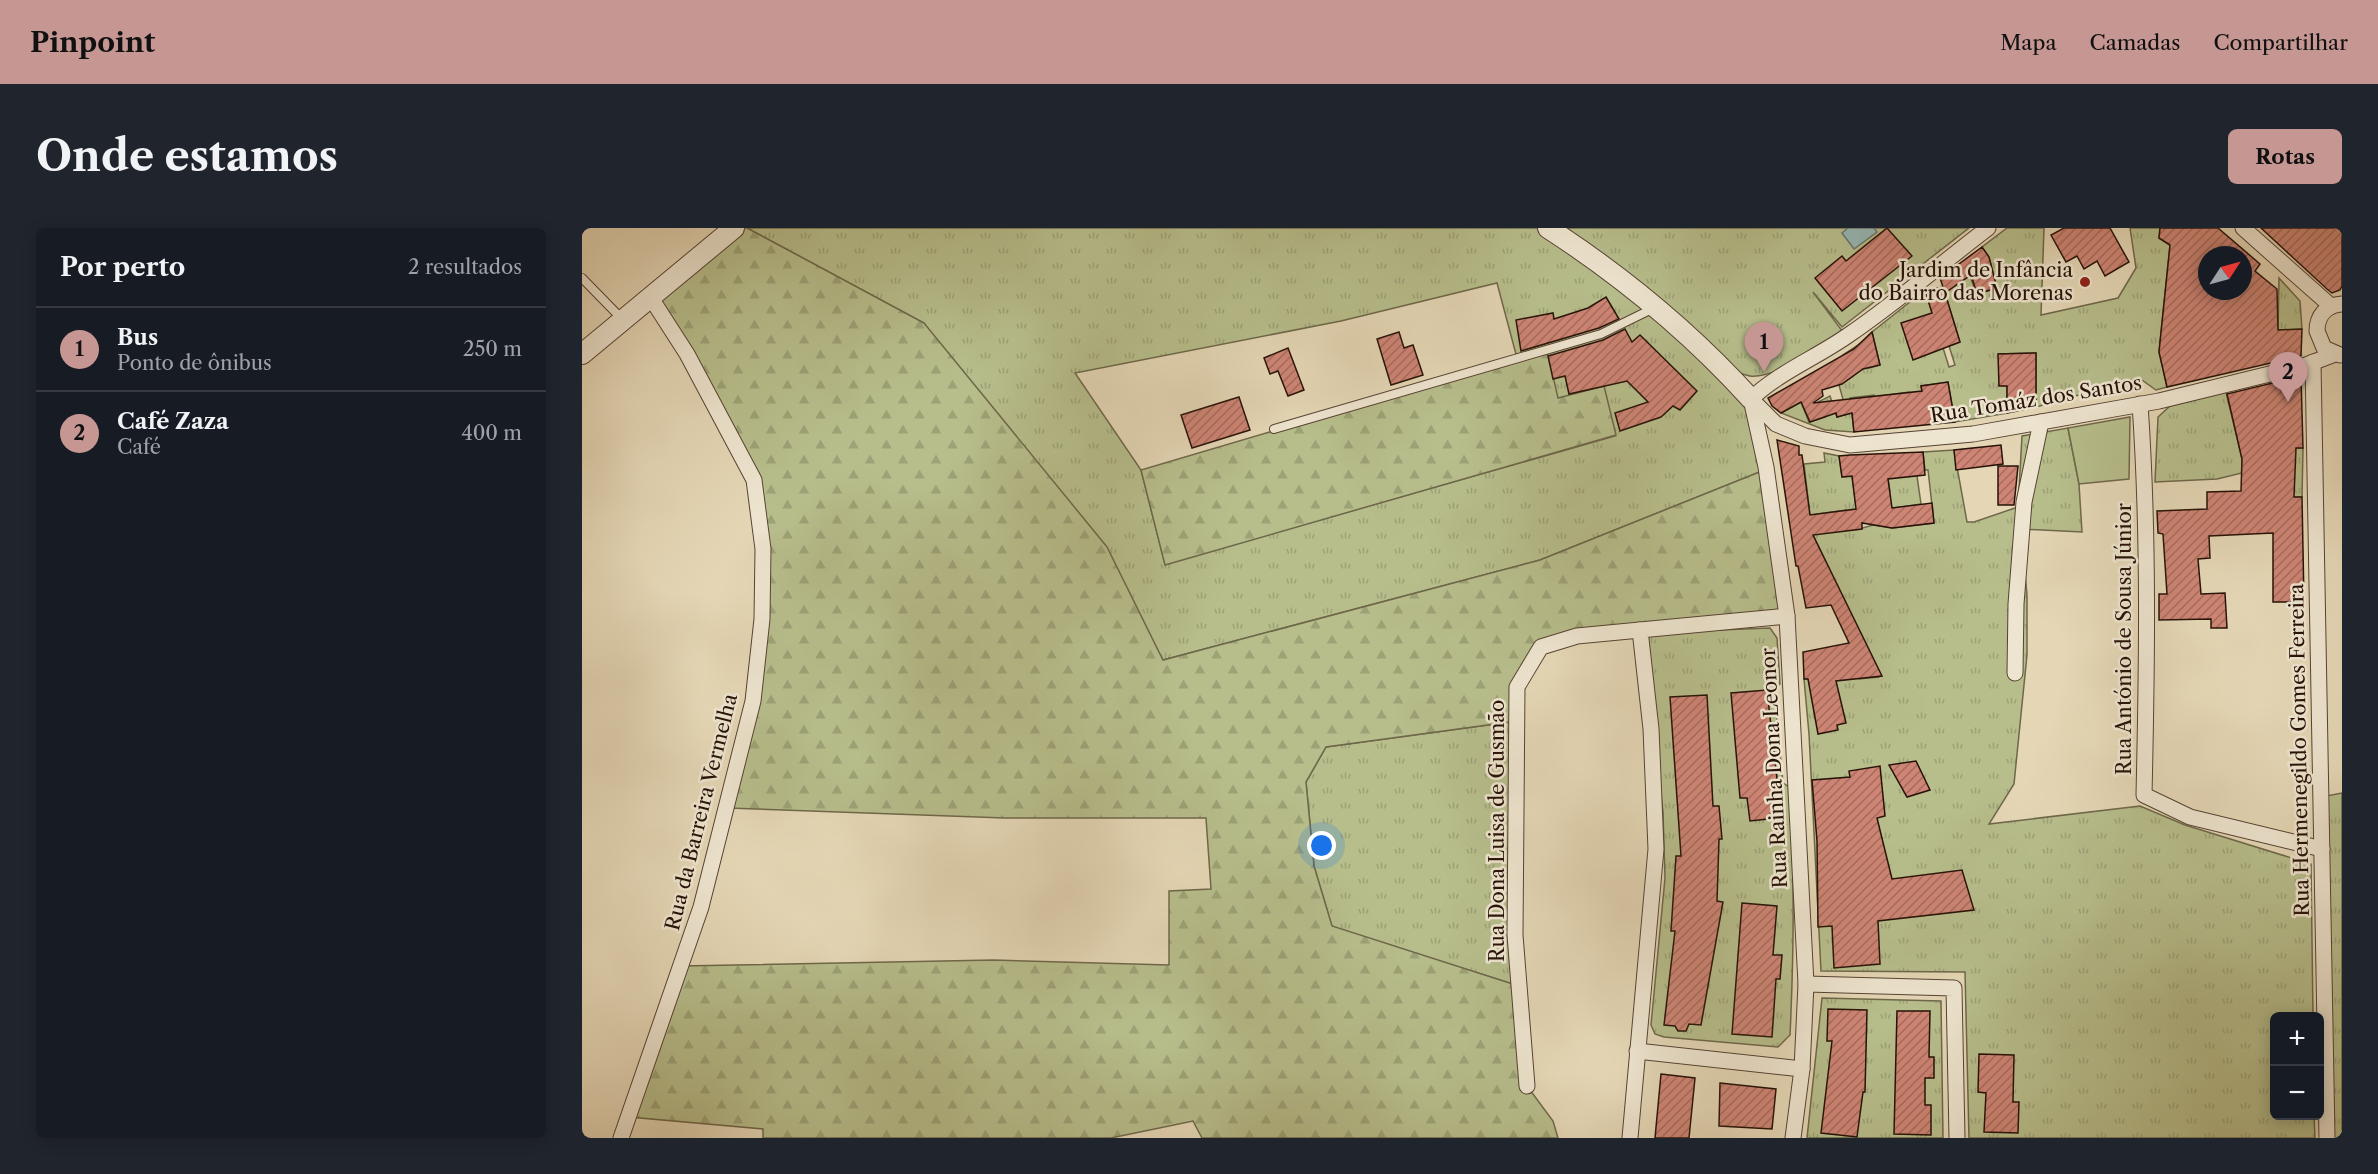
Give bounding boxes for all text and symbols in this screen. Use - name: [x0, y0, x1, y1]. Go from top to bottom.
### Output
- text: Pinpoint: [30, 25, 155, 59]
- text: Mapa: [2000, 30, 2056, 55]
- text: Camadas: [2089, 30, 2180, 55]
- text: Compartilhar: [2213, 30, 2348, 55]
- button: Rotas: [2228, 129, 2342, 184]
- text: Onde estamos: [36, 130, 338, 182]
- north arrow: [2198, 246, 2252, 300]
- text: Por perto: [60, 251, 185, 283]
- text: 2 resultados: [408, 255, 522, 279]
- place label: Jardim de Infância do Bairro das Morenas: [1859, 258, 2073, 305]
- marker: Jardim de Infância do Bairro das Morenas: [2078, 275, 2092, 289]
- pin: 1: [1744, 322, 1784, 372]
- text: Bus: [117, 324, 158, 351]
- text: 1: [75, 337, 84, 361]
- text: 250 m: [463, 337, 522, 361]
- text: Ponto de ônibus: [117, 351, 272, 375]
- pin: 2: [2268, 352, 2308, 402]
- street label: Rua Tomáz dos Santos: [1929, 370, 2143, 428]
- text: Café Zaza: [117, 408, 229, 435]
- text: 2: [74, 421, 85, 445]
- text: 400 m: [461, 421, 522, 445]
- text: Café: [117, 435, 161, 459]
- street label: Rua António de Sousa Júnior: [2112, 502, 2136, 775]
- street label: Rua Hermenegildo Gomes Ferreira: [2284, 583, 2314, 917]
- street label: Rua Rainha Dona Leonor: [1756, 647, 1792, 889]
- street label: Rua da Barreira Vermelha: [660, 691, 742, 933]
- street label: Rua Dona Luisa de Gusmão: [1485, 700, 1509, 962]
- your location: [1307, 831, 1336, 860]
- map controls: [2270, 1012, 2324, 1120]
- button: +: [2270, 1012, 2324, 1066]
- button: −: [2270, 1066, 2324, 1120]

